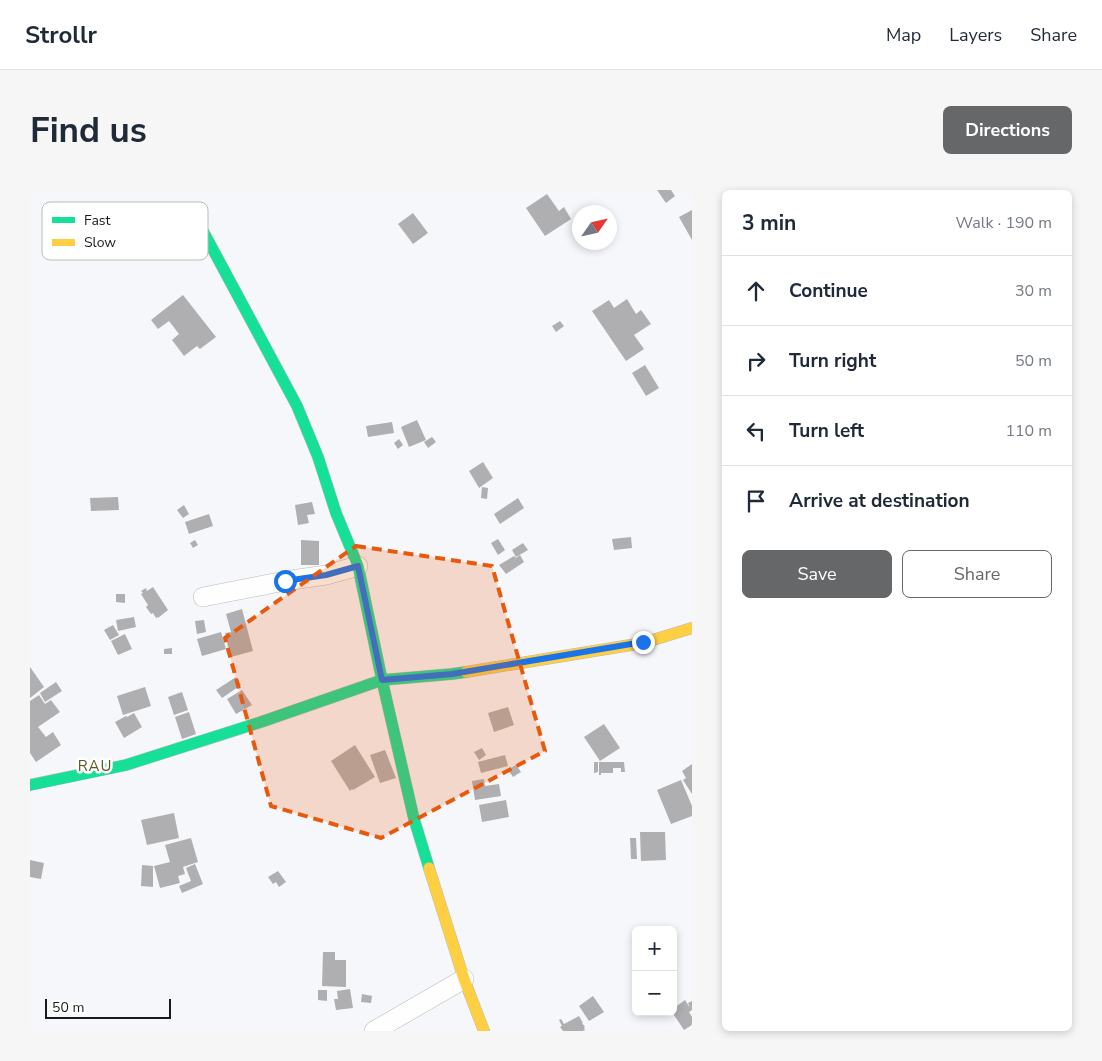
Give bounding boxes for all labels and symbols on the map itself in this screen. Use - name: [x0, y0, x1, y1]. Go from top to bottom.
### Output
- legend: [42, 202, 208, 260]
- north arrow: [572, 205, 617, 250]
- text: Fast: [84, 211, 110, 230]
- text: Slow: [84, 233, 116, 252]
- route start: [274, 570, 297, 593]
- route end: [632, 631, 655, 654]
- district label: RAU: [78, 756, 112, 776]
- scale bar: [45, 996, 171, 1019]

